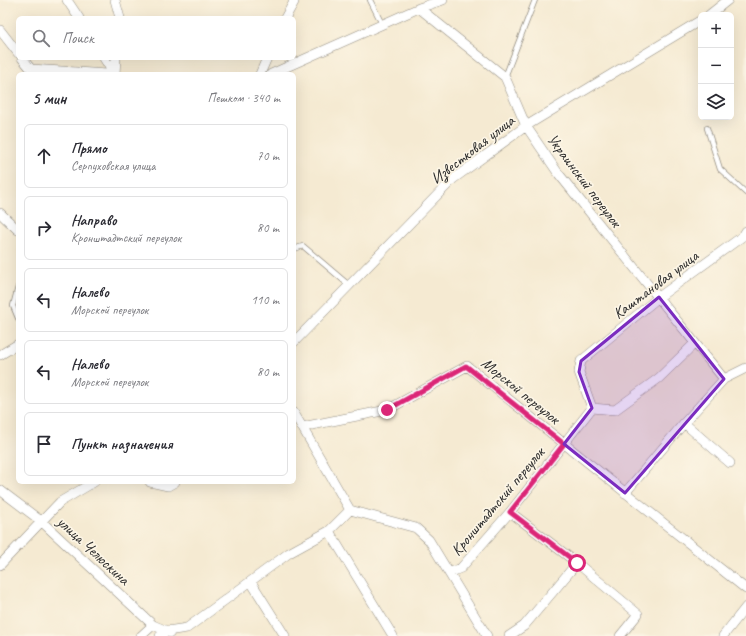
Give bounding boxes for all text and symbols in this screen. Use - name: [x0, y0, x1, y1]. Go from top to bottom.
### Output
- map controls: [698, 12, 734, 120]
- button: +: [698, 12, 734, 48]
- search box: [16, 16, 296, 60]
- icon: search: [30, 27, 52, 49]
- text: Поиск: [62, 29, 94, 48]
- button: −: [698, 48, 734, 84]
- button: layers: [698, 84, 734, 120]
- text: 5 мин: [32, 88, 66, 109]
- text: Пешком · 340 m: [207, 90, 280, 106]
- street label: Известковая улица: [427, 110, 519, 189]
- street label: Украинский переулок: [543, 130, 627, 233]
- text: Прямо: [71, 139, 107, 158]
- icon: ahead: [33, 145, 55, 167]
- text: 70 m: [257, 148, 279, 164]
- text: Серпуховская улица: [71, 158, 155, 174]
- text: Направо: [71, 211, 117, 230]
- icon: right: [33, 217, 55, 239]
- text: 80 m: [257, 220, 279, 236]
- text: Кронштадтский переулок: [71, 230, 181, 246]
- street label: Каштановая улица: [609, 245, 704, 323]
- text: Налево: [71, 283, 109, 302]
- icon: left: [33, 289, 55, 311]
- text: 110 m: [251, 292, 279, 308]
- text: Морской переулок: [71, 302, 148, 318]
- street label: Морской переулок: [477, 353, 565, 430]
- text: Налево: [71, 355, 109, 374]
- icon: left: [33, 361, 55, 383]
- text: 80 m: [257, 364, 279, 380]
- text: Морской переулок: [71, 374, 148, 390]
- route end: [378, 401, 396, 419]
- icon: arrive: [33, 433, 55, 455]
- text: Пункт назначения: [71, 435, 173, 454]
- street label: Кронштадтский переулок: [447, 442, 550, 560]
- street label: улица Челюскина: [52, 511, 135, 590]
- route start: [568, 554, 586, 572]

